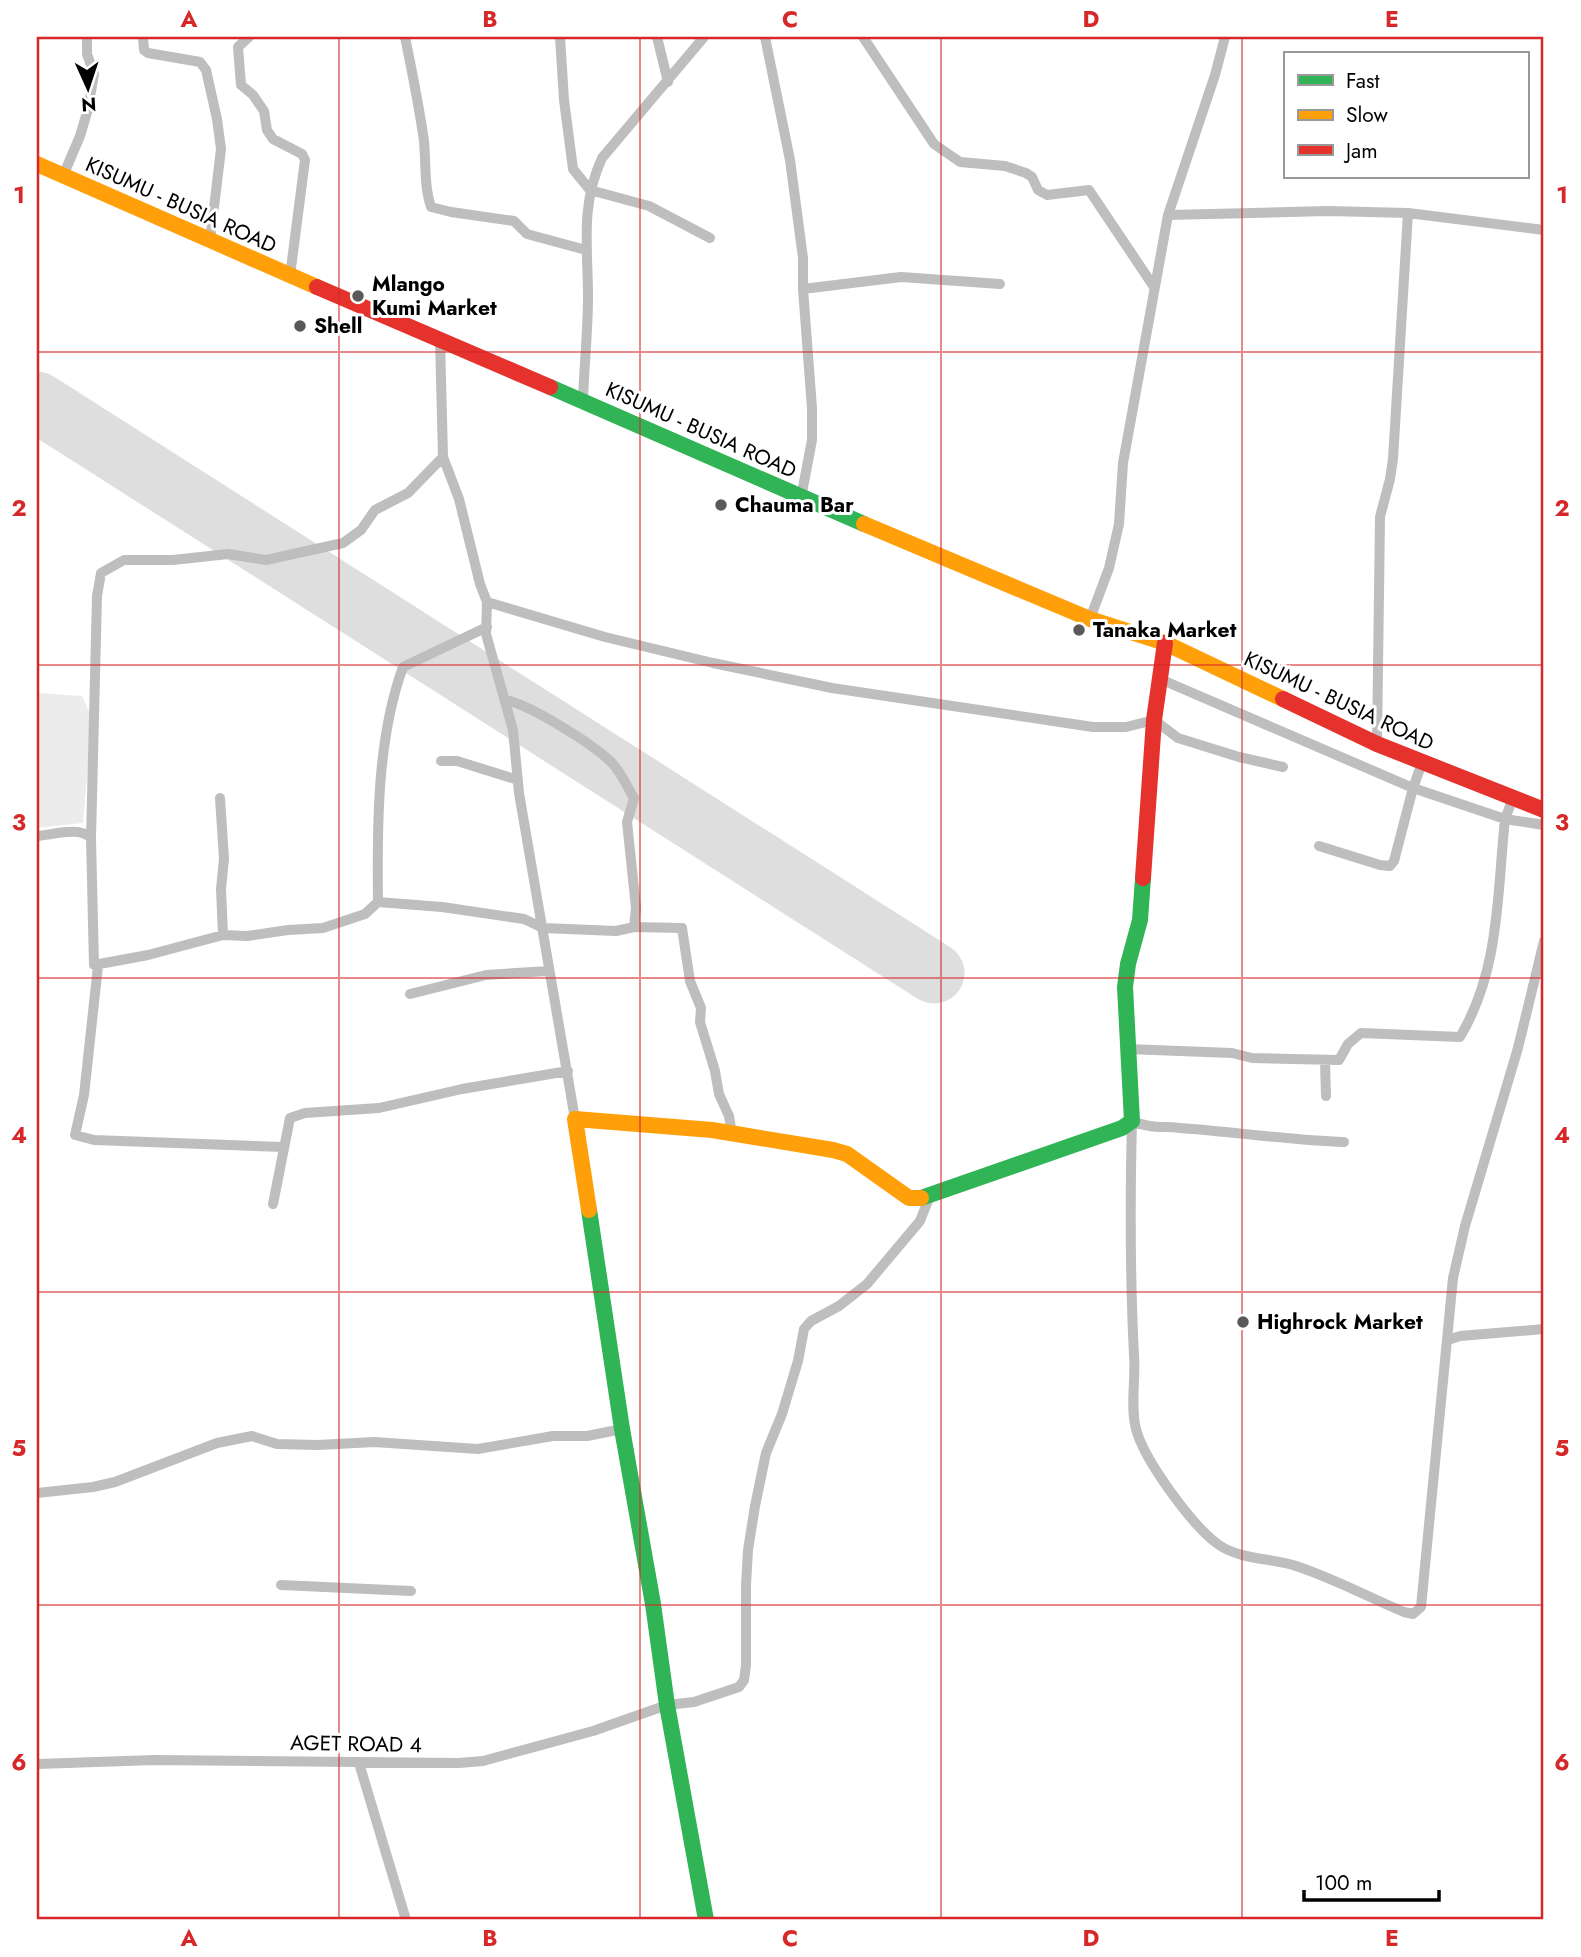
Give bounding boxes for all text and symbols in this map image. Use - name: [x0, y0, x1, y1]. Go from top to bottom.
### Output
- text: A: [180, 2, 198, 36]
- text: B: [482, 2, 498, 36]
- text: C: [782, 2, 798, 36]
- text: D: [1083, 2, 1100, 36]
- text: E: [1385, 2, 1399, 36]
- north arrow: [52, 52, 122, 122]
- legend: [1284, 52, 1528, 178]
- text: Fast: [1346, 66, 1379, 96]
- text: N: [81, 91, 97, 118]
- text: Slow: [1346, 100, 1388, 130]
- text: Jam: [1343, 136, 1378, 166]
- street label: KISUMU - BUSIA ROAD: [81, 149, 281, 261]
- text: 1: [13, 178, 25, 212]
- text: 1: [1556, 178, 1568, 212]
- place label: Mlango Kumi Market: [372, 269, 497, 323]
- marker: Mlango Kumi Market: [350, 288, 366, 304]
- place label: Shell: [314, 311, 362, 341]
- marker: Shell: [292, 318, 308, 334]
- street label: KISUMU - BUSIA ROAD: [601, 374, 801, 486]
- place label: Chauma Bar: [735, 490, 854, 520]
- text: 2: [11, 491, 27, 525]
- text: 2: [1554, 491, 1570, 525]
- marker: Chauma Bar: [713, 497, 729, 513]
- place label: Tanaka Market: [1093, 615, 1237, 645]
- marker: Tanaka Market: [1071, 622, 1087, 638]
- street label: KISUMU - BUSIA ROAD: [1239, 644, 1439, 758]
- text: 3: [12, 805, 26, 839]
- text: 3: [1555, 805, 1569, 839]
- text: 4: [11, 1118, 27, 1152]
- text: 4: [1554, 1118, 1570, 1152]
- place label: Highrock Market: [1257, 1307, 1423, 1337]
- marker: Highrock Market: [1235, 1314, 1251, 1330]
- text: 5: [12, 1431, 26, 1465]
- text: 5: [1555, 1431, 1569, 1465]
- street label: AGET ROAD 4: [290, 1728, 422, 1760]
- text: 6: [11, 1745, 27, 1779]
- text: 6: [1554, 1745, 1570, 1779]
- scale bar: [1304, 1859, 1439, 1903]
- text: 100 m: [1315, 1868, 1372, 1898]
- text: A: [180, 1921, 198, 1955]
- text: B: [482, 1921, 498, 1955]
- text: C: [782, 1921, 798, 1955]
- text: D: [1083, 1921, 1100, 1955]
- text: E: [1385, 1921, 1399, 1955]

